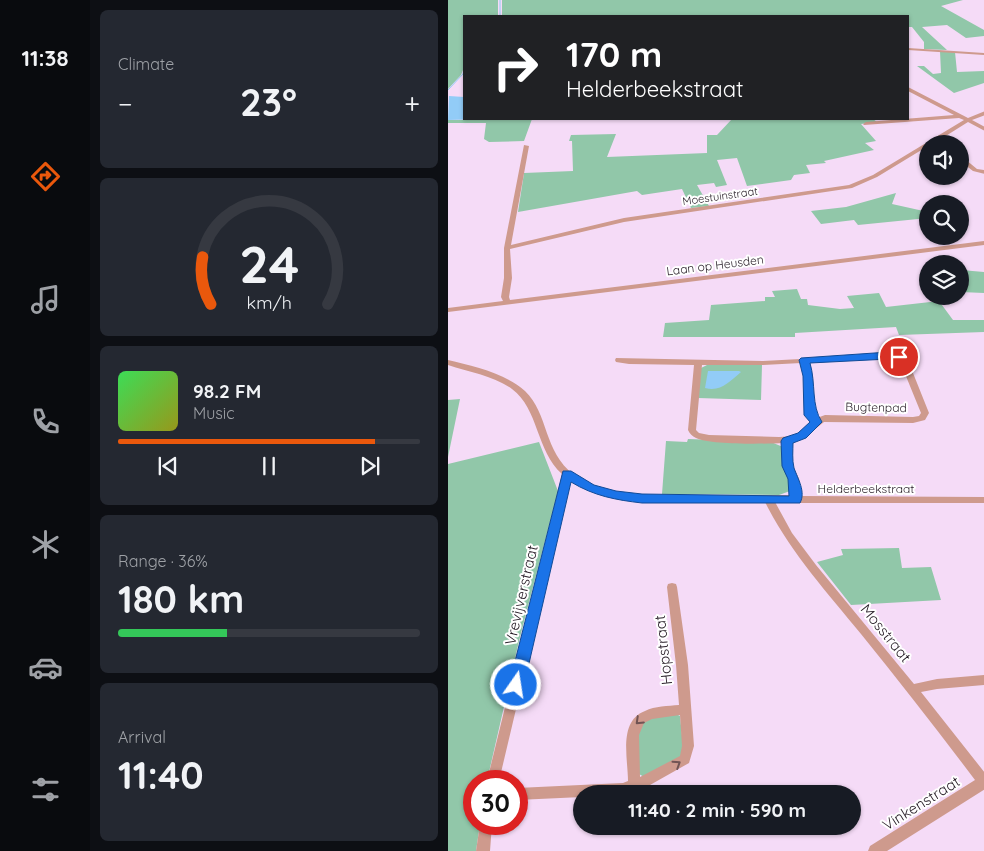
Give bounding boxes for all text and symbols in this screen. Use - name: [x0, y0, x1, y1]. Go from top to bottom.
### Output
- text: 170 m: [566, 32, 662, 76]
- icon: right: [483, 35, 548, 100]
- text: 11:38: [22, 44, 69, 72]
- text: Climate: [118, 54, 174, 74]
- text: Helderbeekstraat: [566, 75, 744, 103]
- text: 23°: [240, 78, 297, 126]
- text: −: [118, 86, 133, 121]
- text: +: [404, 86, 420, 121]
- map controls: [919, 135, 969, 305]
- button: sound: [919, 135, 969, 185]
- icon: directions: [28, 159, 63, 194]
- street label: Moestuinstraat: [681, 184, 759, 208]
- button: search: [919, 195, 969, 245]
- text: 24: [239, 231, 299, 296]
- street label: Laan op Heusden: [665, 252, 765, 278]
- button: layers: [919, 255, 969, 305]
- icon: music: [28, 282, 63, 317]
- text: km/h: [246, 291, 292, 313]
- pin: [878, 336, 920, 378]
- icon: arrive: [885, 343, 913, 371]
- text: 98.2 FM: [193, 379, 261, 403]
- street label: Bugtenpad: [845, 399, 907, 415]
- text: Music: [193, 403, 235, 423]
- icon: phone: [28, 404, 63, 439]
- icon: previous: [154, 452, 182, 480]
- icon: pause: [255, 452, 283, 480]
- icon: next: [356, 452, 384, 480]
- street label: Helderbeekstraat: [818, 481, 914, 496]
- icon: climate: [28, 527, 63, 562]
- street label: Vrevijverstraat: [500, 543, 542, 647]
- text: Range · 36%: [118, 551, 208, 571]
- text: 180 km: [118, 575, 244, 623]
- street label: Mosstraat: [857, 600, 915, 666]
- street label: Hopstraat: [650, 614, 676, 686]
- icon: car: [28, 650, 63, 685]
- position arrow: [489, 658, 541, 710]
- one-way arrow: [636, 715, 645, 724]
- text: Arrival: [118, 727, 166, 747]
- text: 11:40: [118, 751, 204, 799]
- one-way arrow: [672, 760, 681, 770]
- speed limit sign: 30: [463, 770, 528, 835]
- icon: filters: [28, 772, 63, 807]
- street label: Vinkenstraat: [879, 772, 963, 834]
- text: 11:40 · 2 min · 590 m: [628, 798, 806, 822]

